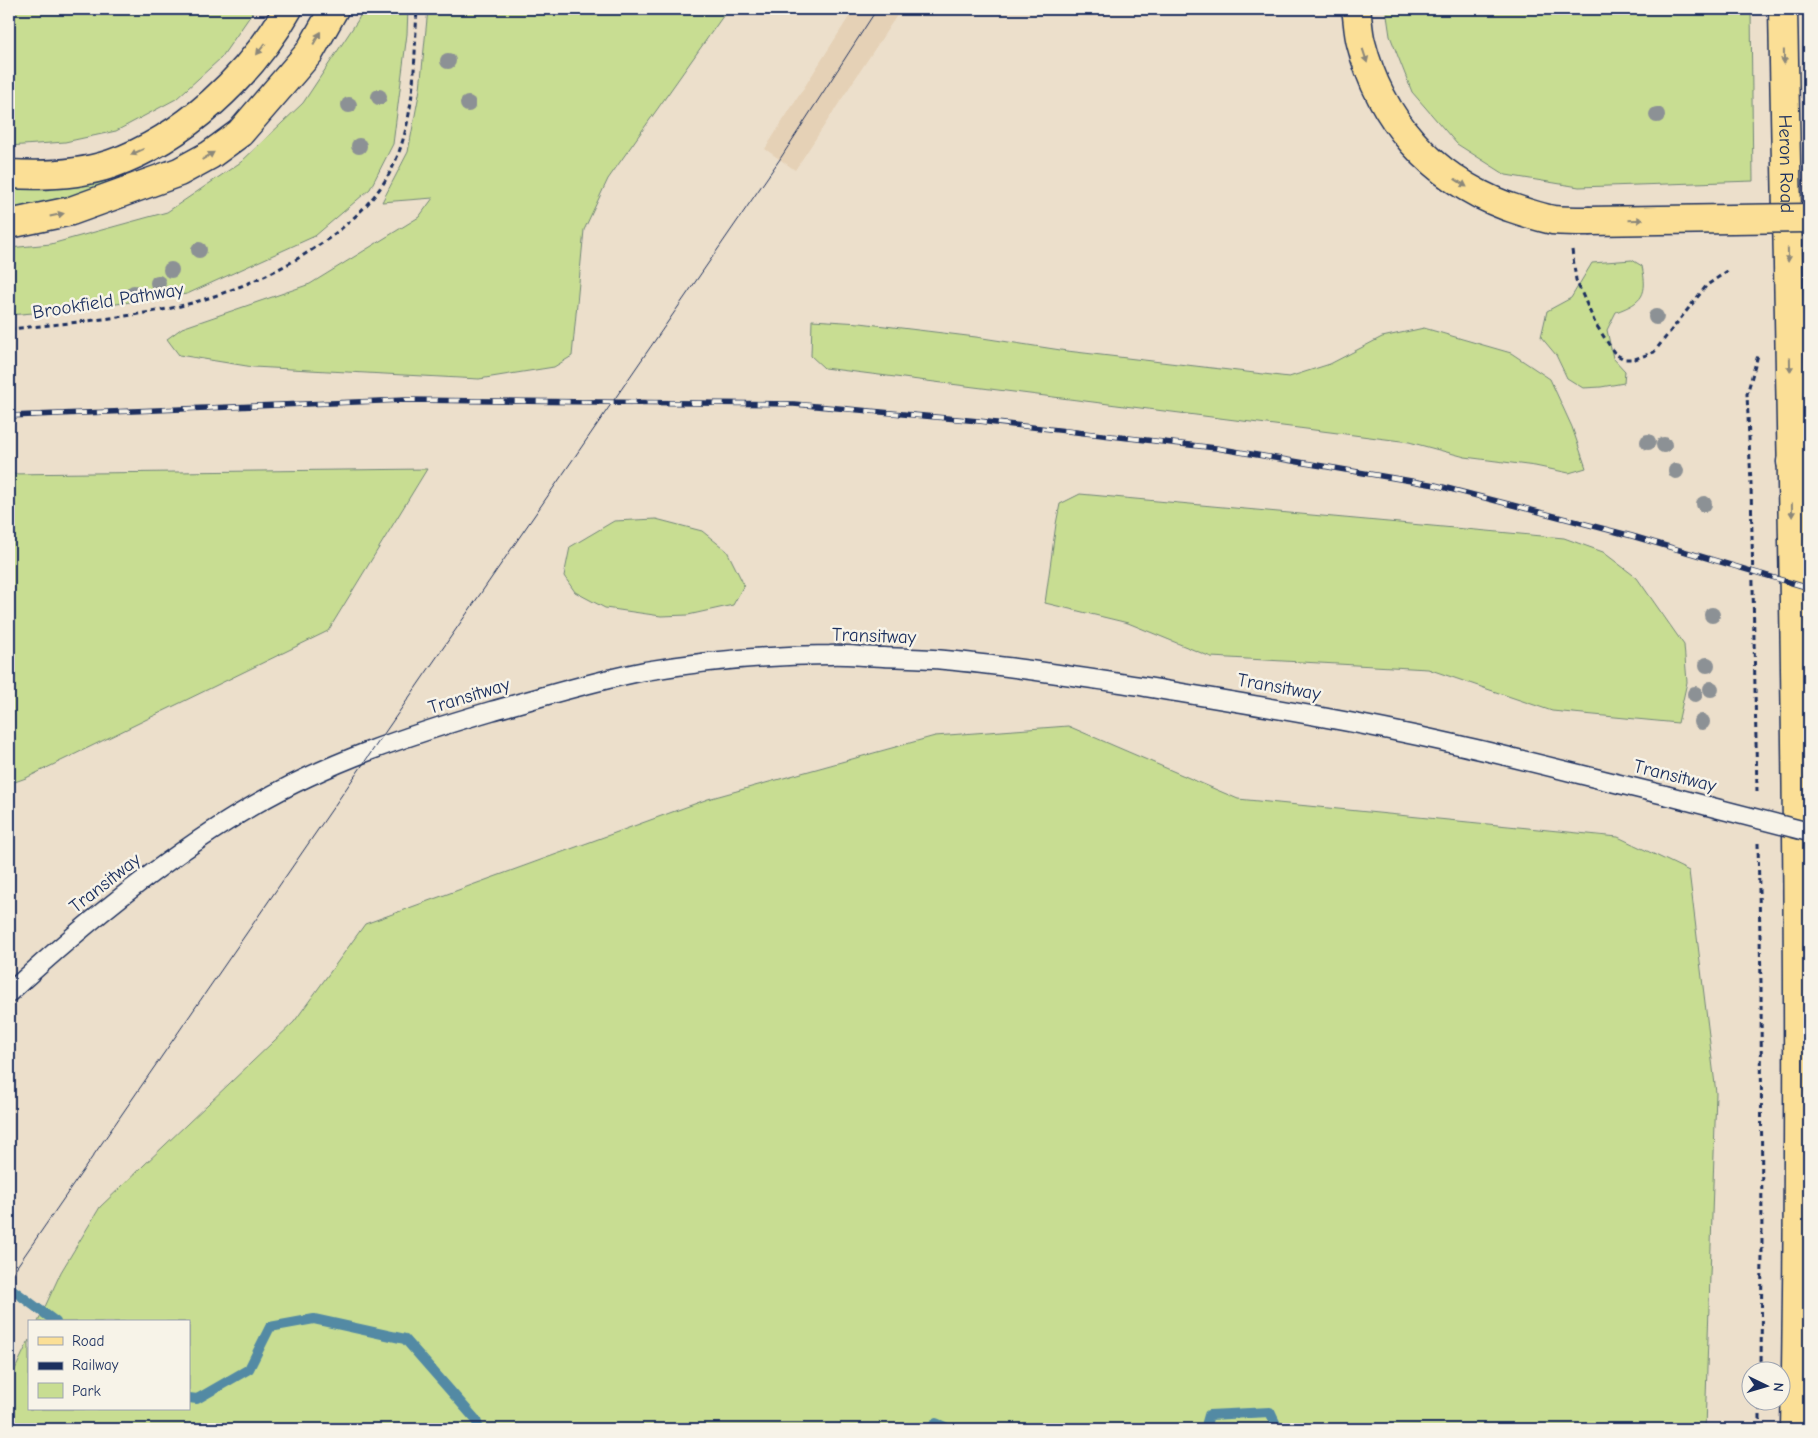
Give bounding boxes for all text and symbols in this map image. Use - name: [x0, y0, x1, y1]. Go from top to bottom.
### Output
- one-way arrow: [313, 31, 322, 45]
- one-way arrow: [256, 42, 266, 56]
- one-way arrow: [1362, 49, 1370, 64]
- one-way arrow: [1780, 50, 1788, 66]
- street label: Heron Road: [1774, 114, 1798, 213]
- one-way arrow: [130, 149, 144, 157]
- one-way arrow: [201, 151, 214, 161]
- one-way arrow: [1454, 178, 1468, 188]
- one-way arrow: [49, 210, 65, 218]
- one-way arrow: [1629, 216, 1645, 224]
- one-way arrow: [1784, 247, 1792, 263]
- street label: Brookfield Pathway: [31, 278, 186, 324]
- one-way arrow: [1786, 357, 1794, 373]
- one-way arrow: [1788, 503, 1796, 519]
- street label: Transitway: [831, 624, 917, 648]
- street label: Transitway: [1236, 669, 1323, 705]
- street label: Transitway: [425, 673, 513, 719]
- street label: Transitway: [1631, 755, 1719, 797]
- street label: Transitway: [65, 848, 145, 918]
- legend: [28, 1320, 190, 1410]
- text: Road: [72, 1332, 104, 1350]
- text: Railway: [72, 1356, 119, 1374]
- north arrow: [1740, 1360, 1790, 1410]
- text: Park: [72, 1382, 101, 1400]
- text: N: [1770, 1382, 1787, 1392]

